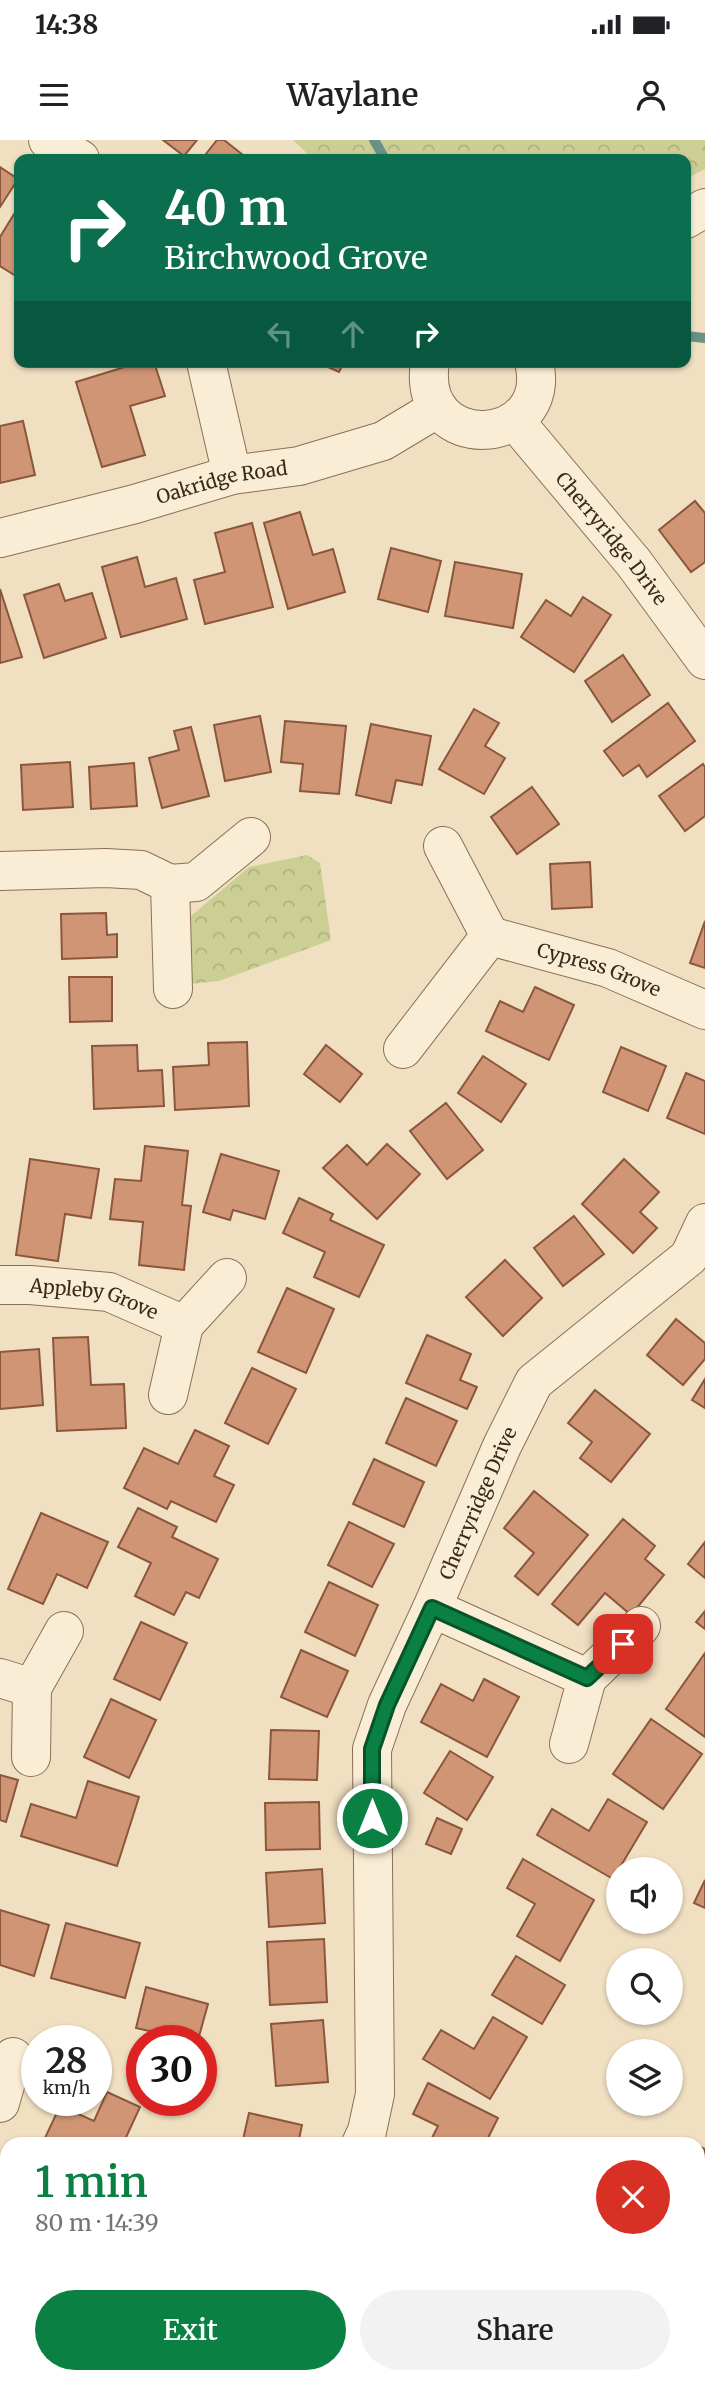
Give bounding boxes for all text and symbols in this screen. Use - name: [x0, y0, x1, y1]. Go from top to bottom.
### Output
- text: 14:38: [35, 8, 98, 41]
- text: Waylane: [287, 75, 418, 115]
- icon: menu: [35, 76, 73, 114]
- icon: person: [632, 76, 670, 114]
- text: 40 m: [164, 177, 288, 238]
- icon: right: [49, 182, 140, 273]
- text: Birchwood Grove: [164, 238, 428, 278]
- icon: left: [261, 315, 299, 353]
- icon: ahead: [334, 315, 372, 353]
- icon: right: [407, 315, 445, 353]
- street label: Oakridge Road: [153, 456, 289, 509]
- street label: Cherryridge Drive: [551, 467, 673, 610]
- street label: Cypress Grove: [534, 937, 665, 1001]
- street label: Appleby Grove: [28, 1273, 162, 1324]
- street label: Cherryridge Drive: [434, 1422, 522, 1583]
- pin: [593, 1614, 653, 1674]
- icon: arrive: [604, 1625, 642, 1663]
- position arrow: [335, 1781, 409, 1855]
- map controls: [606, 1857, 683, 2116]
- button: sound: [606, 1857, 683, 1934]
- button: search: [606, 1948, 683, 2025]
- speed limit sign: 30: [126, 2025, 217, 2116]
- text: 28: [45, 2039, 88, 2083]
- button: layers: [606, 2039, 683, 2116]
- text: km/h: [43, 2076, 90, 2099]
- text: 1 min: [35, 2156, 148, 2208]
- button: close: [596, 2160, 670, 2234]
- text: 80 m · 14:39: [35, 2208, 159, 2237]
- button: Exit: [35, 2290, 346, 2370]
- button: Share: [360, 2290, 670, 2370]

